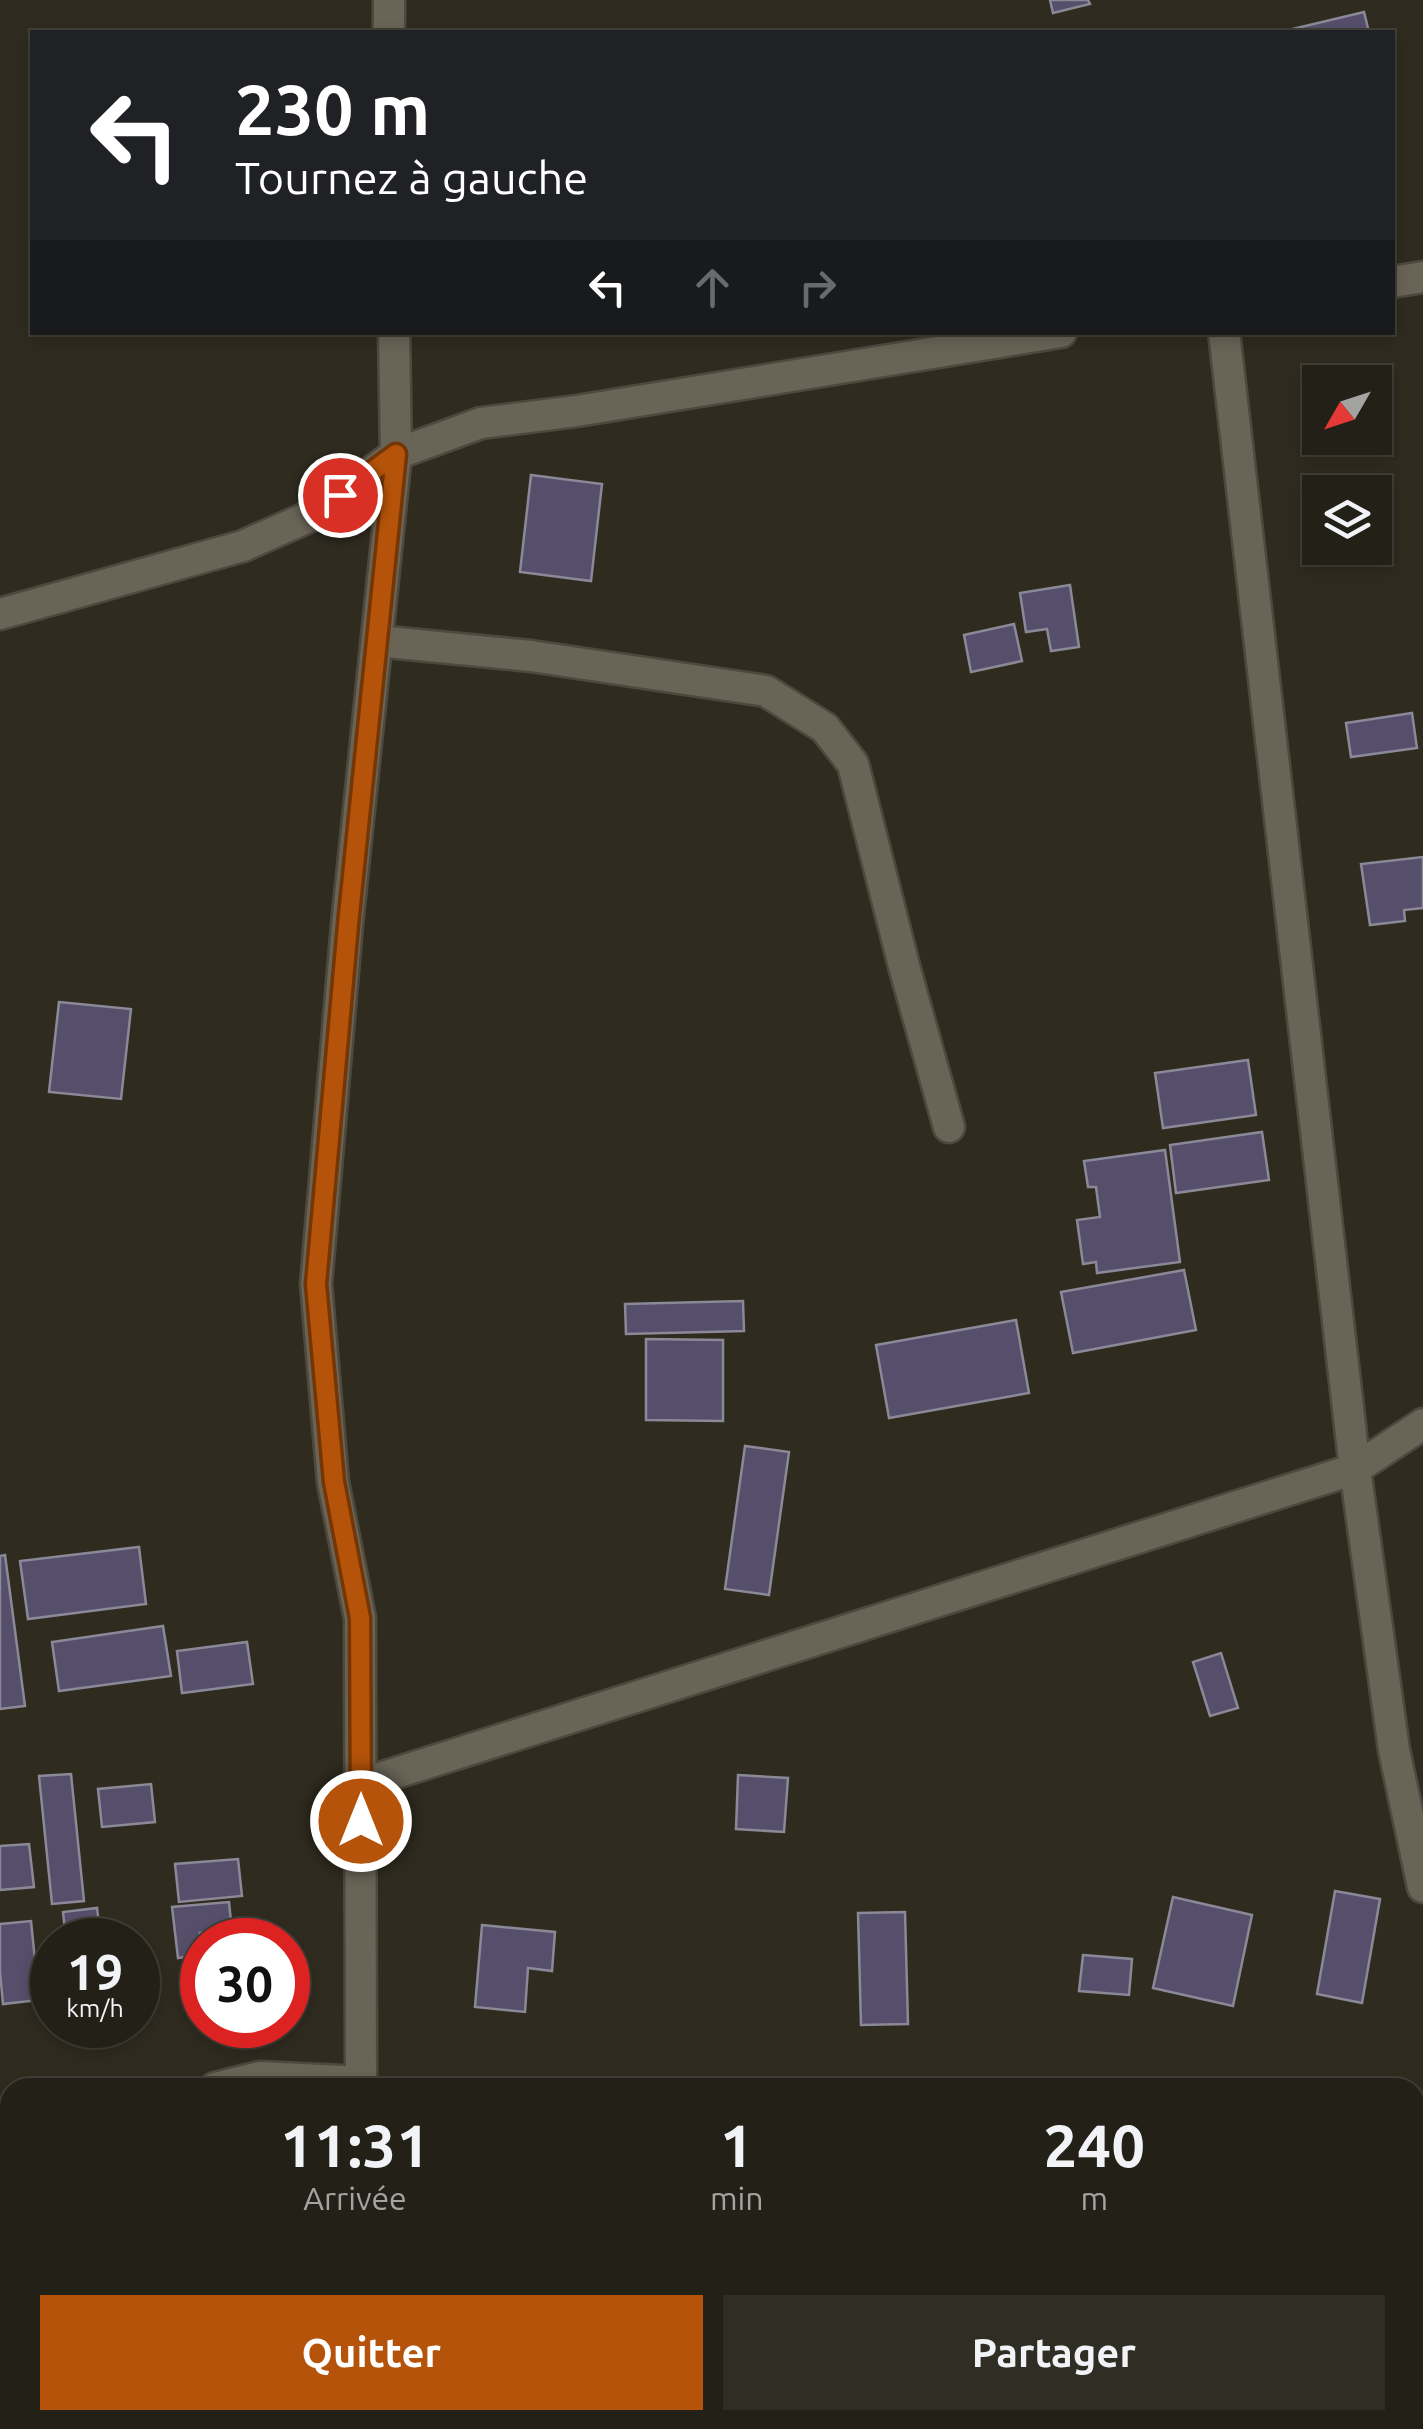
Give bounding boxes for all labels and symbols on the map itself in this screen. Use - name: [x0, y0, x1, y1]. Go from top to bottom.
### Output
- north arrow: [1302, 365, 1392, 455]
- pin: [298, 453, 383, 538]
- position arrow: [309, 1769, 413, 1873]
- speed limit sign: 30: [180, 1918, 310, 2048]

